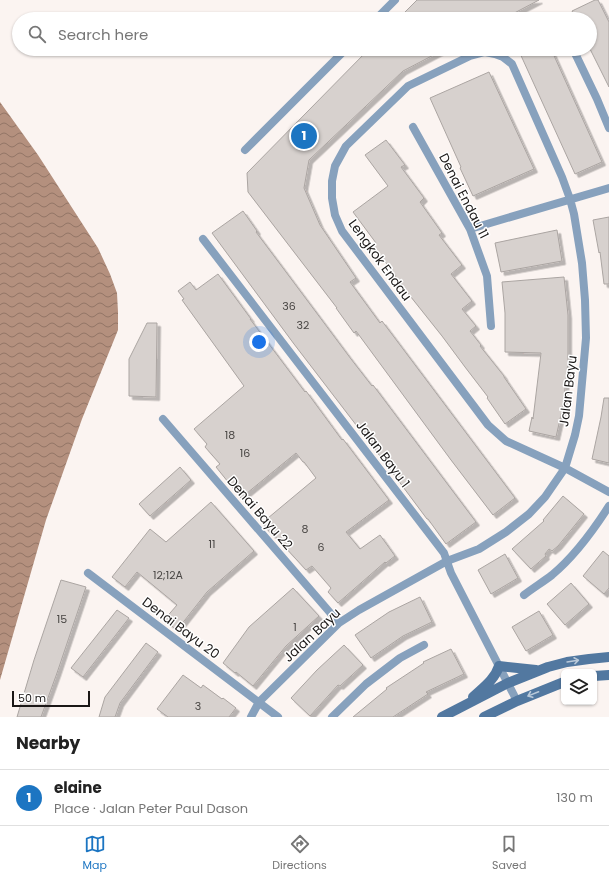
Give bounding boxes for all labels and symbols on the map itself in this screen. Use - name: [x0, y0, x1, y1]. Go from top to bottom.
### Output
- pin: 1: [291, 121, 317, 151]
- street label: Denai Endau 11: [434, 150, 494, 242]
- street label: Lengkok Endau: [344, 215, 416, 305]
- house number: 36: [282, 298, 296, 314]
- house number: 32: [297, 317, 309, 333]
- your location: [249, 332, 269, 352]
- street label: Jalan Bayu: [554, 354, 582, 428]
- street label: Jalan Bayu 1: [351, 417, 415, 491]
- house number: 18: [225, 427, 235, 443]
- house number: 16: [240, 445, 250, 461]
- street label: Denai Bayu 22: [223, 472, 297, 554]
- house number: 8: [302, 521, 309, 537]
- house number: 11: [208, 536, 216, 552]
- house number: 6: [318, 539, 325, 555]
- house number: 12;12A: [153, 567, 184, 583]
- street label: Denai Bayu 20: [138, 593, 224, 663]
- street label: Jalan Bayu: [279, 604, 345, 666]
- house number: 15: [57, 611, 67, 627]
- house number: 1: [293, 619, 297, 635]
- one-way arrow: [566, 657, 579, 665]
- scale bar: [12, 689, 90, 708]
- one-way arrow: [527, 691, 539, 699]
- house number: 3: [195, 698, 201, 714]

